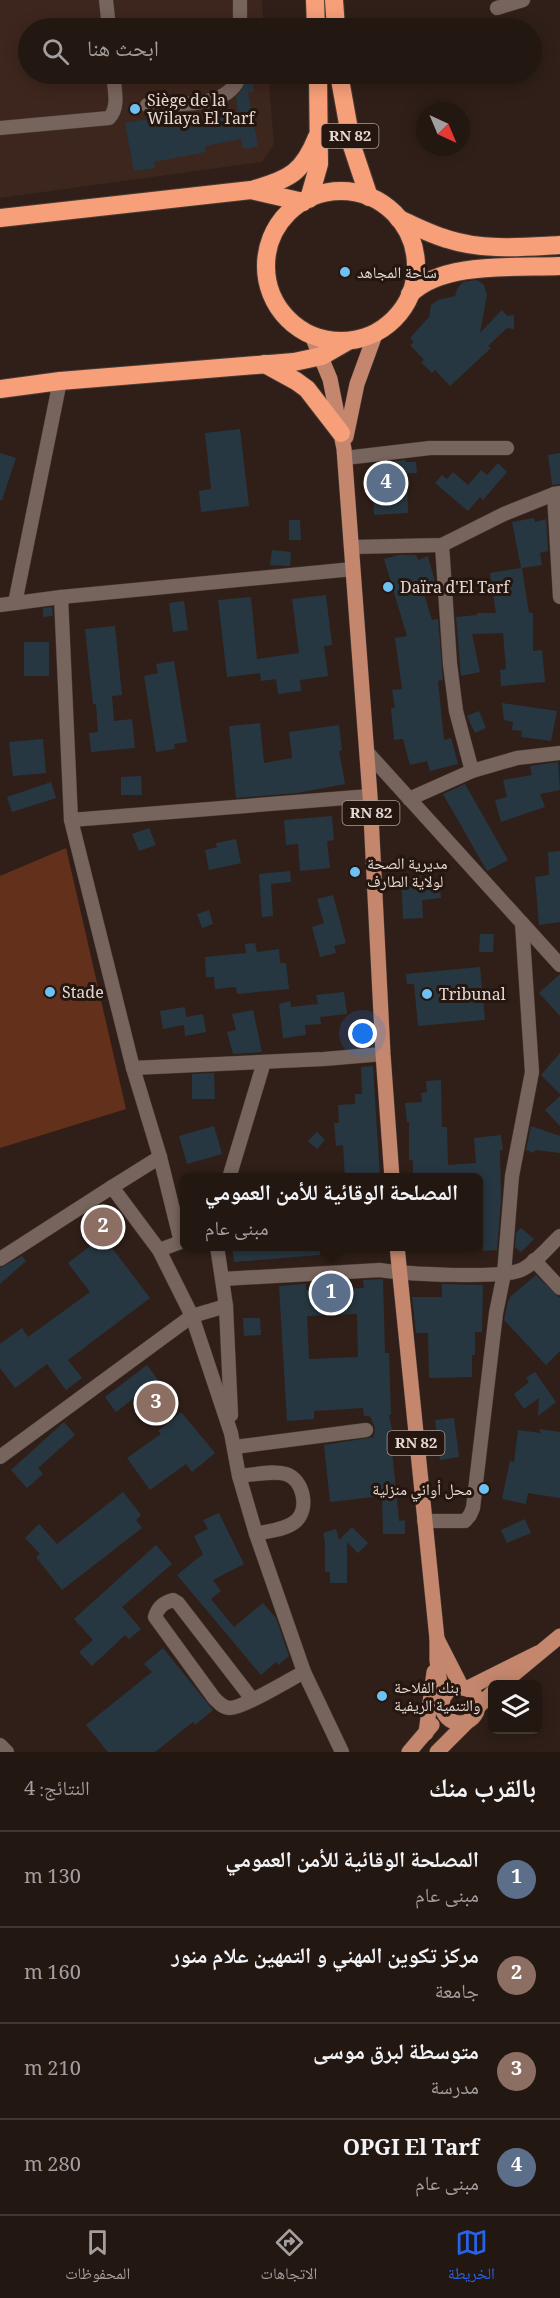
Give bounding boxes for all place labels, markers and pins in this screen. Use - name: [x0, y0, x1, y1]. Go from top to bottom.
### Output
- place label: Siège de la Wilaya El Tarf: [147, 89, 256, 134]
- marker: Siège de la Wilaya El Tarf: [128, 102, 142, 116]
- place label: ساحة المجاهد: [357, 261, 437, 288]
- marker: ساحة المجاهد: [338, 265, 352, 279]
- pin: 4: [366, 460, 406, 506]
- place label: Daïra d'El Tarf: [400, 576, 511, 603]
- marker: Daïra d'El Tarf: [381, 580, 395, 594]
- place label: مديرية الصحة لولاية الطارف: [367, 852, 448, 897]
- marker: مديرية الصحة لولاية الطارف: [348, 865, 362, 879]
- place label: Stade: [62, 981, 104, 1008]
- place label: Tribunal: [439, 983, 506, 1010]
- marker: Stade: [43, 985, 57, 999]
- marker: Tribunal: [420, 987, 434, 1001]
- pin: 2: [84, 1204, 122, 1250]
- pin: 1: [312, 1270, 350, 1316]
- pin: 3: [136, 1380, 176, 1426]
- place label: محل أواني منزلية: [372, 1478, 472, 1505]
- marker: محل أواني منزلية: [477, 1482, 491, 1496]
- place label: بنك الفلاحة والتنمية الريفية: [394, 1676, 481, 1721]
- marker: بنك الفلاحة والتنمية الريفية: [375, 1689, 389, 1703]

